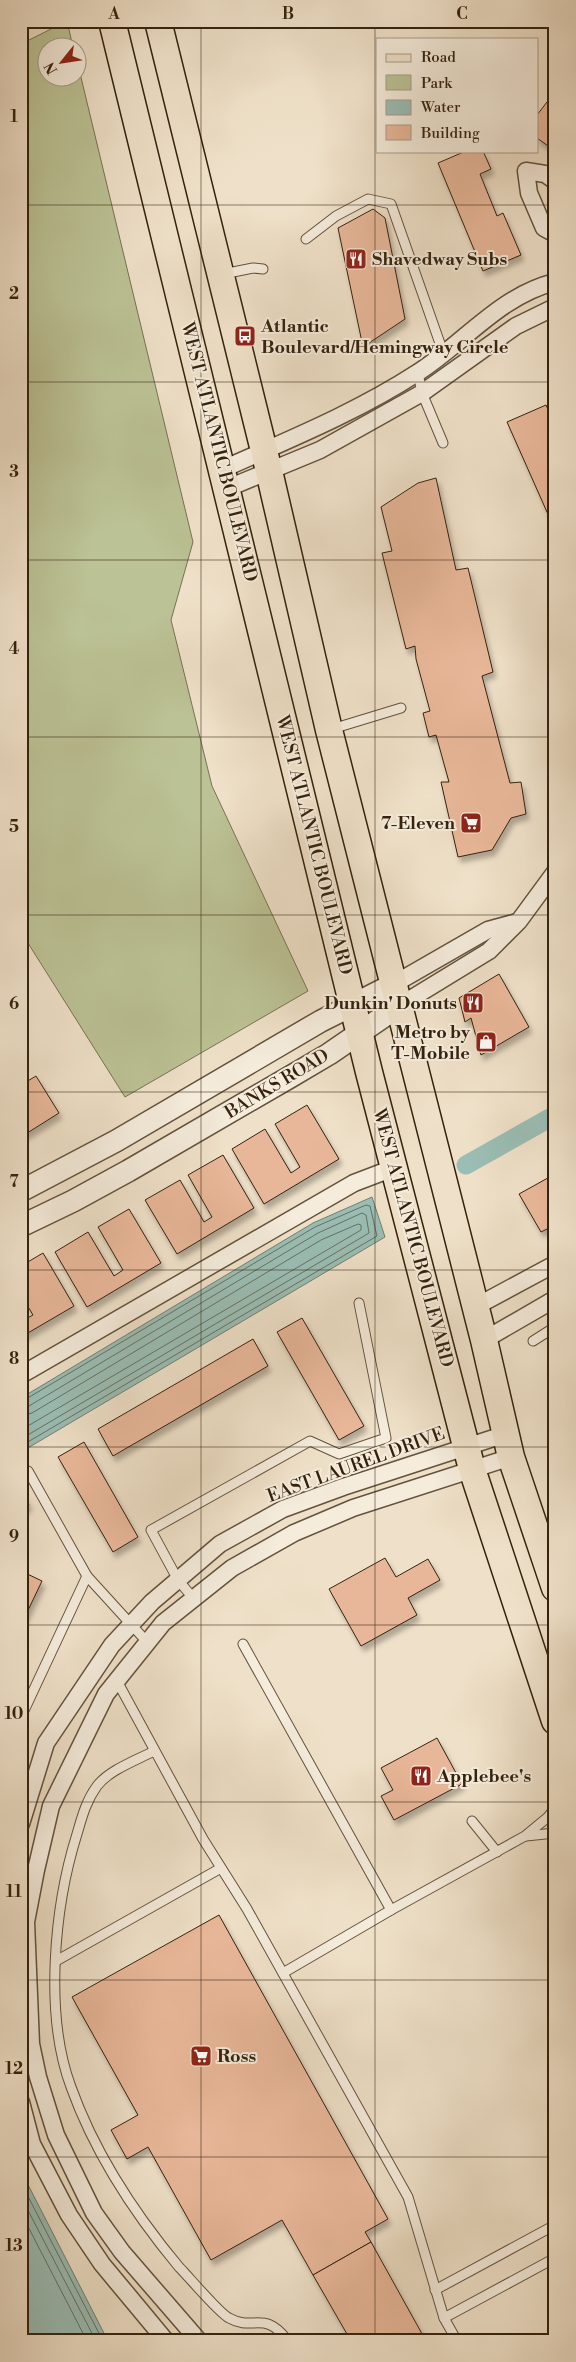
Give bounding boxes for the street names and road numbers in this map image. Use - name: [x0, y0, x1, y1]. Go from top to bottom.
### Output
- street label: WEST ATLANTIC BOULEVARD: [175, 319, 262, 584]
- street label: WEST ATLANTIC BOULEVARD: [270, 712, 357, 977]
- street label: BANKS ROAD: [220, 1044, 333, 1125]
- street label: WEST ATLANTIC BOULEVARD: [367, 1105, 459, 1370]
- street label: EAST LAUREL DRIVE: [264, 1422, 448, 1508]

